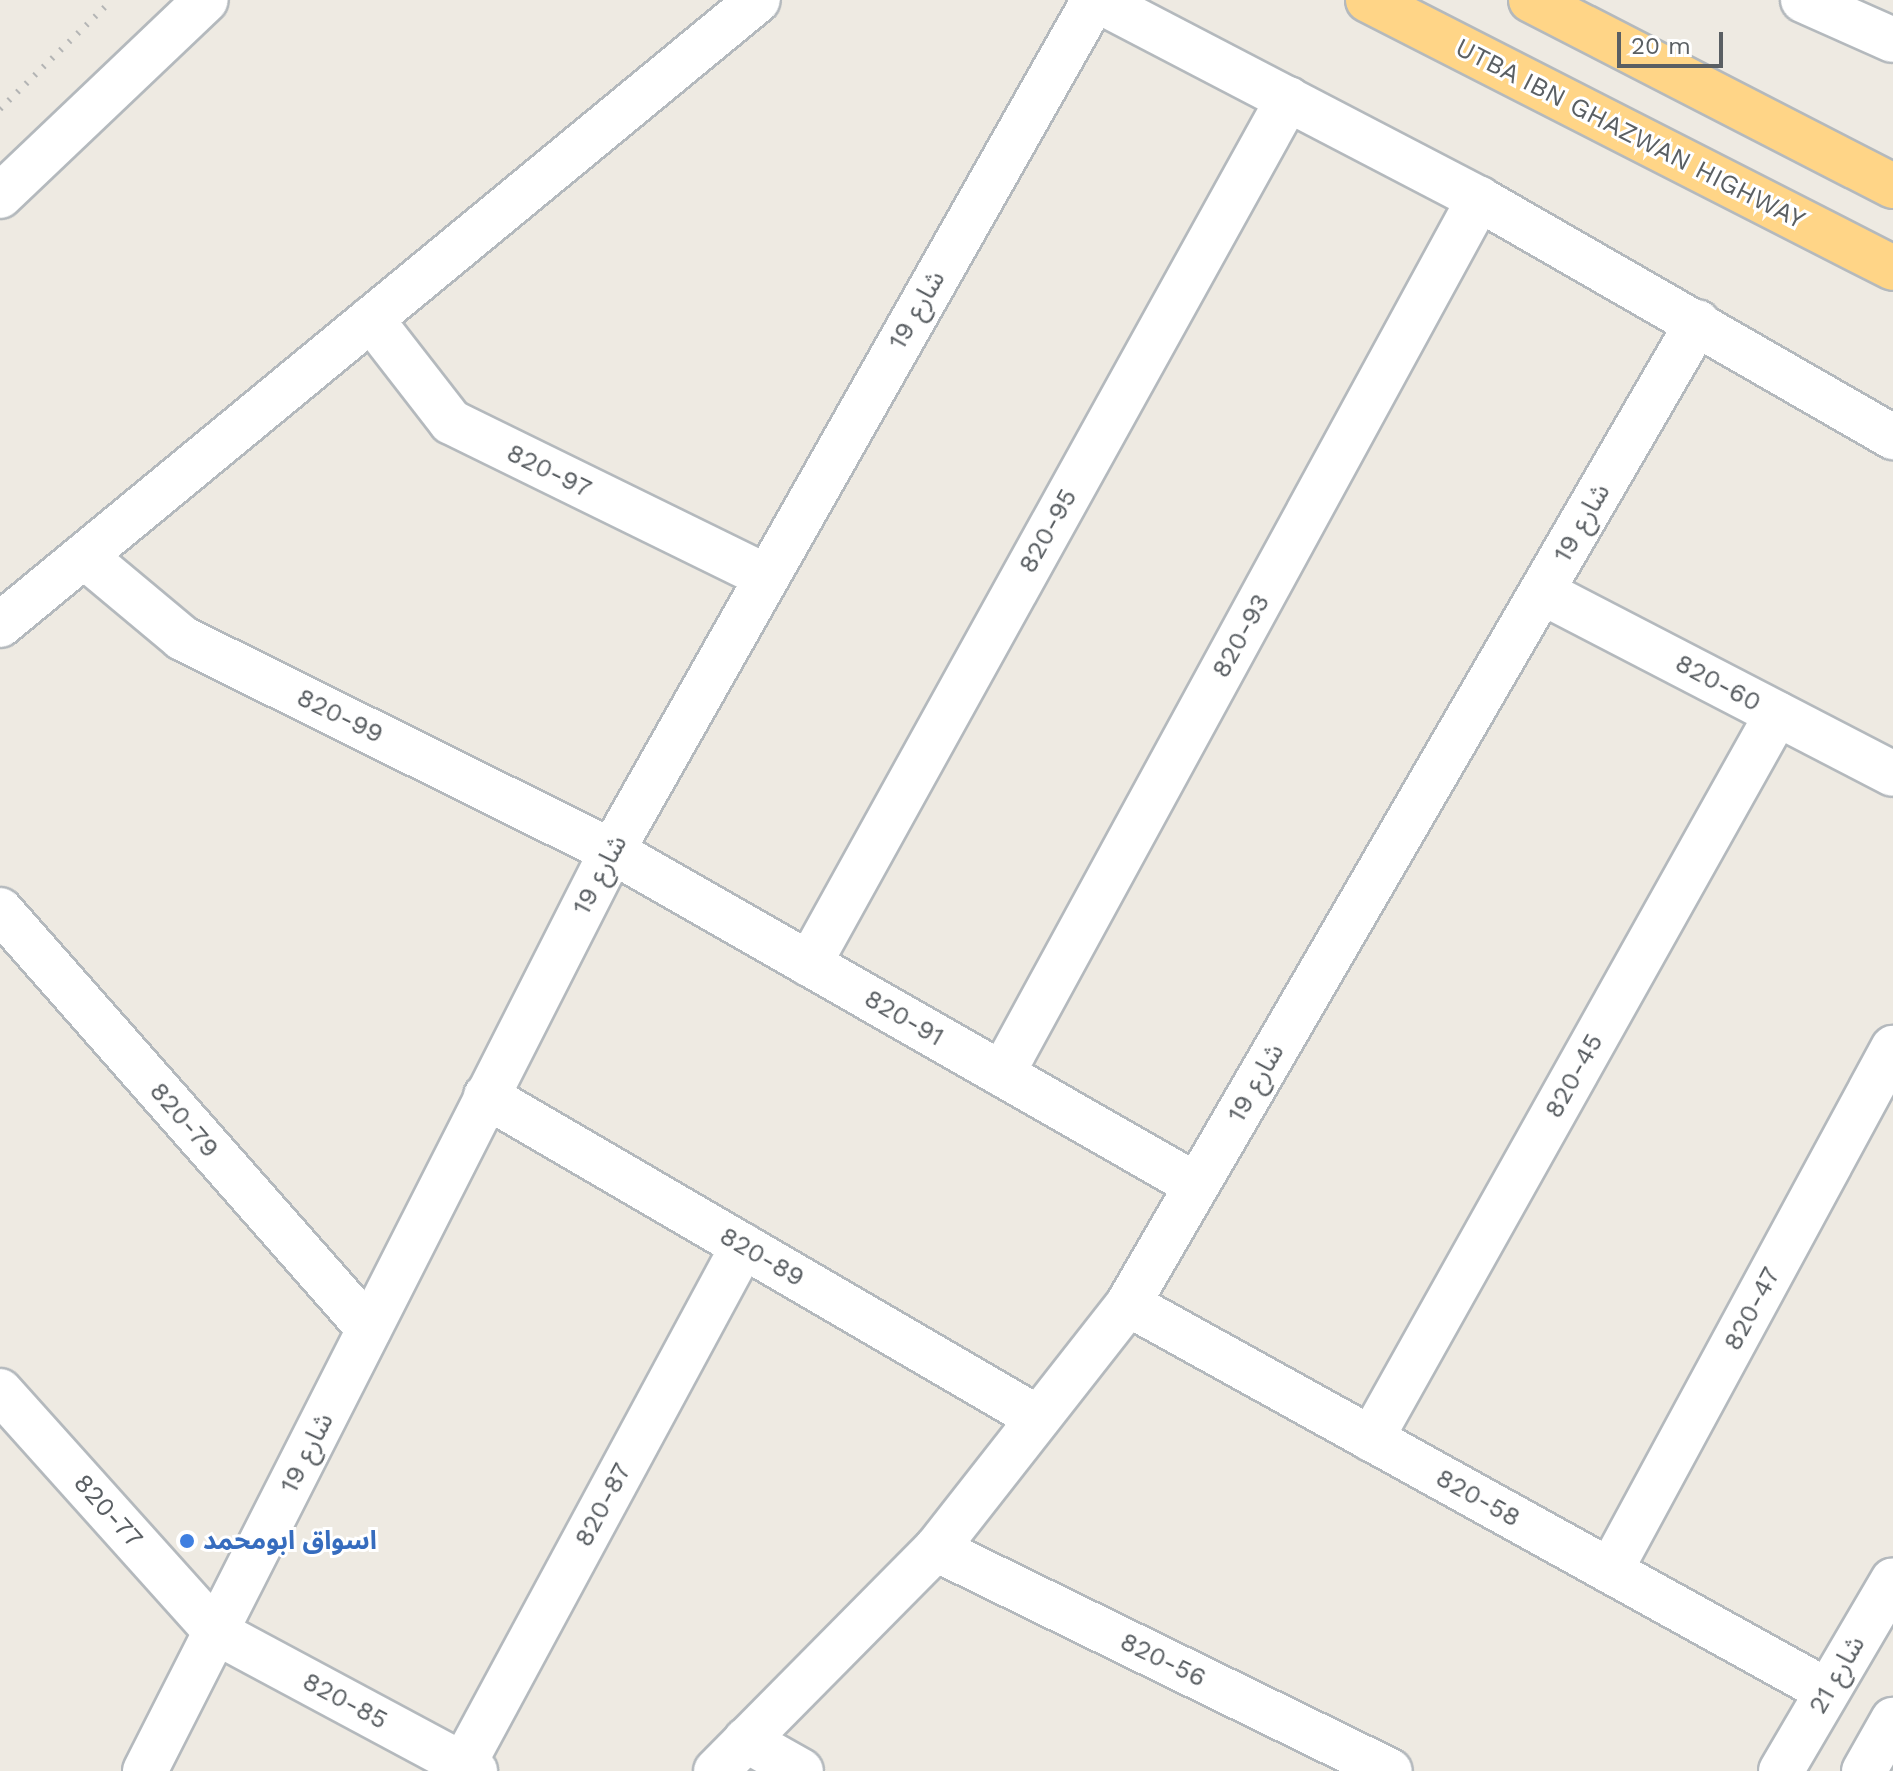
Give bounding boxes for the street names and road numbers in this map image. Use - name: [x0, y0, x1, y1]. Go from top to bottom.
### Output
- street label: UTBA IBN GHAZWAN HIGHWAY: [1450, 32, 1810, 236]
- street label: شارع 19: [882, 265, 952, 355]
- street label: 820-97: [502, 437, 596, 505]
- street label: شارع 19: [1547, 478, 1617, 568]
- street label: 820-95: [1012, 483, 1084, 579]
- street label: 820-93: [1205, 589, 1277, 683]
- street label: 820-60: [1670, 647, 1766, 719]
- street label: 820-99: [292, 682, 388, 750]
- street label: شارع 19: [566, 830, 634, 920]
- street label: 820-91: [859, 983, 949, 1053]
- street label: 820-45: [1538, 1028, 1610, 1124]
- street label: شارع 19: [1221, 1038, 1291, 1128]
- street label: 820-79: [143, 1076, 225, 1164]
- street label: 820-89: [714, 1220, 810, 1294]
- street label: 820-47: [1717, 1262, 1787, 1356]
- street label: شارع 19: [274, 1408, 340, 1498]
- street label: 820-87: [568, 1458, 638, 1552]
- street label: 820-58: [1430, 1462, 1526, 1534]
- street label: 820-77: [67, 1468, 149, 1554]
- street label: 820-56: [1115, 1626, 1211, 1694]
- street label: شارع 21: [1802, 1630, 1872, 1720]
- street label: 820-85: [297, 1666, 393, 1736]

